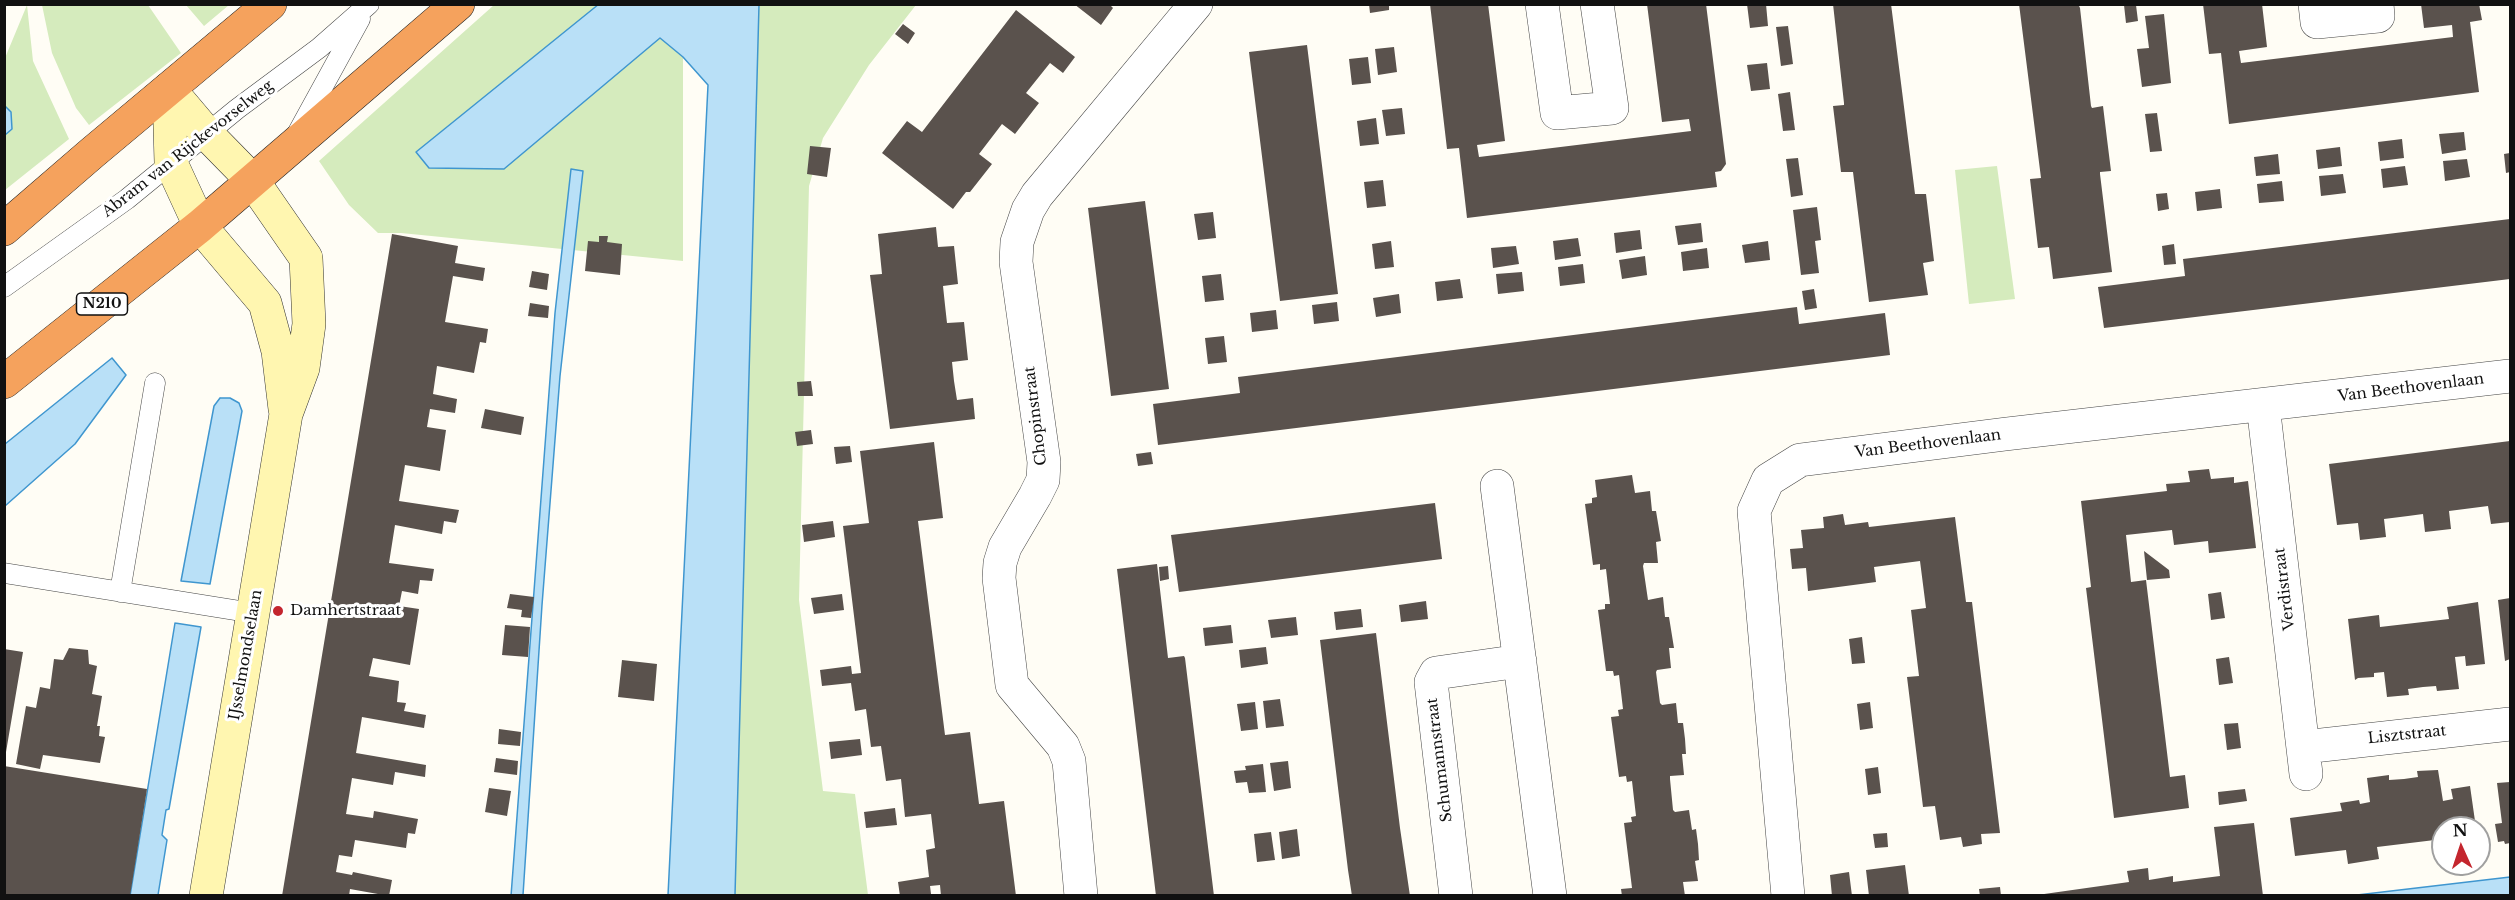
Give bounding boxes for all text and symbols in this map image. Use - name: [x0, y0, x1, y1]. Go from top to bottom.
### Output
- street label: Abram van Rijckevorselweg: [99, 77, 277, 221]
- road number: N210: [76, 293, 128, 315]
- street label: Chopinstraat: [1021, 365, 1051, 467]
- street label: Van Beethovenlaan: [2337, 370, 2485, 406]
- street label: Van Beethovenlaan: [1854, 426, 2002, 462]
- street label: Verdistraat: [2271, 547, 2299, 631]
- street label: IJsselmondselaan: [226, 588, 266, 722]
- place label: Damhertstraat: [290, 602, 401, 620]
- marker: Damhertstraat: [271, 604, 285, 618]
- street label: Schumannstraat: [1423, 697, 1457, 823]
- street label: Lisztstraat: [2367, 722, 2447, 748]
- north arrow: [2431, 816, 2491, 876]
- text: N: [2452, 820, 2468, 840]

